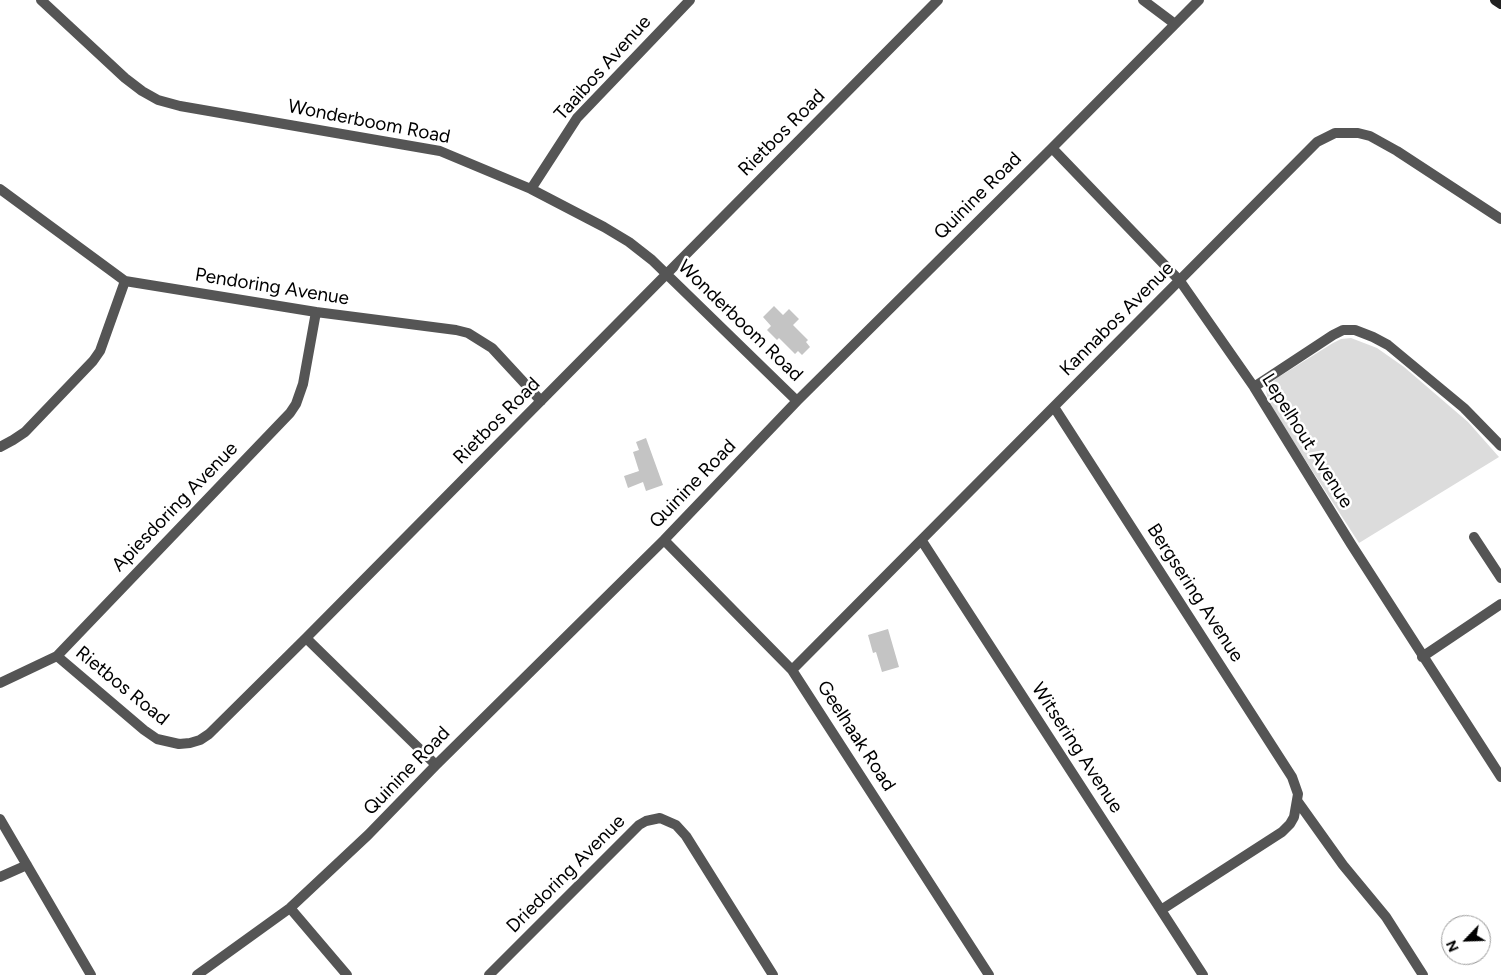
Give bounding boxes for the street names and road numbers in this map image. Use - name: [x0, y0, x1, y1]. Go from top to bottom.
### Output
- street label: Taaibos Avenue: [550, 11, 656, 125]
- street label: Rietbos Road: [734, 85, 830, 181]
- street label: Wonderboom Road: [286, 95, 452, 149]
- street label: Quinine Road: [930, 148, 1026, 244]
- street label: Wonderboom Road: [673, 256, 807, 386]
- street label: Kannabos Avenue: [1055, 257, 1179, 381]
- street label: Pendoring Avenue: [193, 264, 351, 310]
- street label: Lepelhout Avenue: [1256, 369, 1358, 513]
- street label: Rietbos Road: [449, 373, 545, 469]
- street label: Quinine Road: [645, 435, 741, 533]
- street label: Apiesdoring Avenue: [107, 437, 243, 577]
- street label: Bergsering Avenue: [1142, 520, 1248, 666]
- street label: Rietbos Road: [71, 641, 173, 731]
- street label: Geelhaak Road: [812, 677, 900, 795]
- street label: Witsering Avenue: [1026, 679, 1128, 817]
- street label: Quinine Road: [359, 722, 455, 820]
- street label: Driedoring Avenue: [502, 810, 630, 938]

